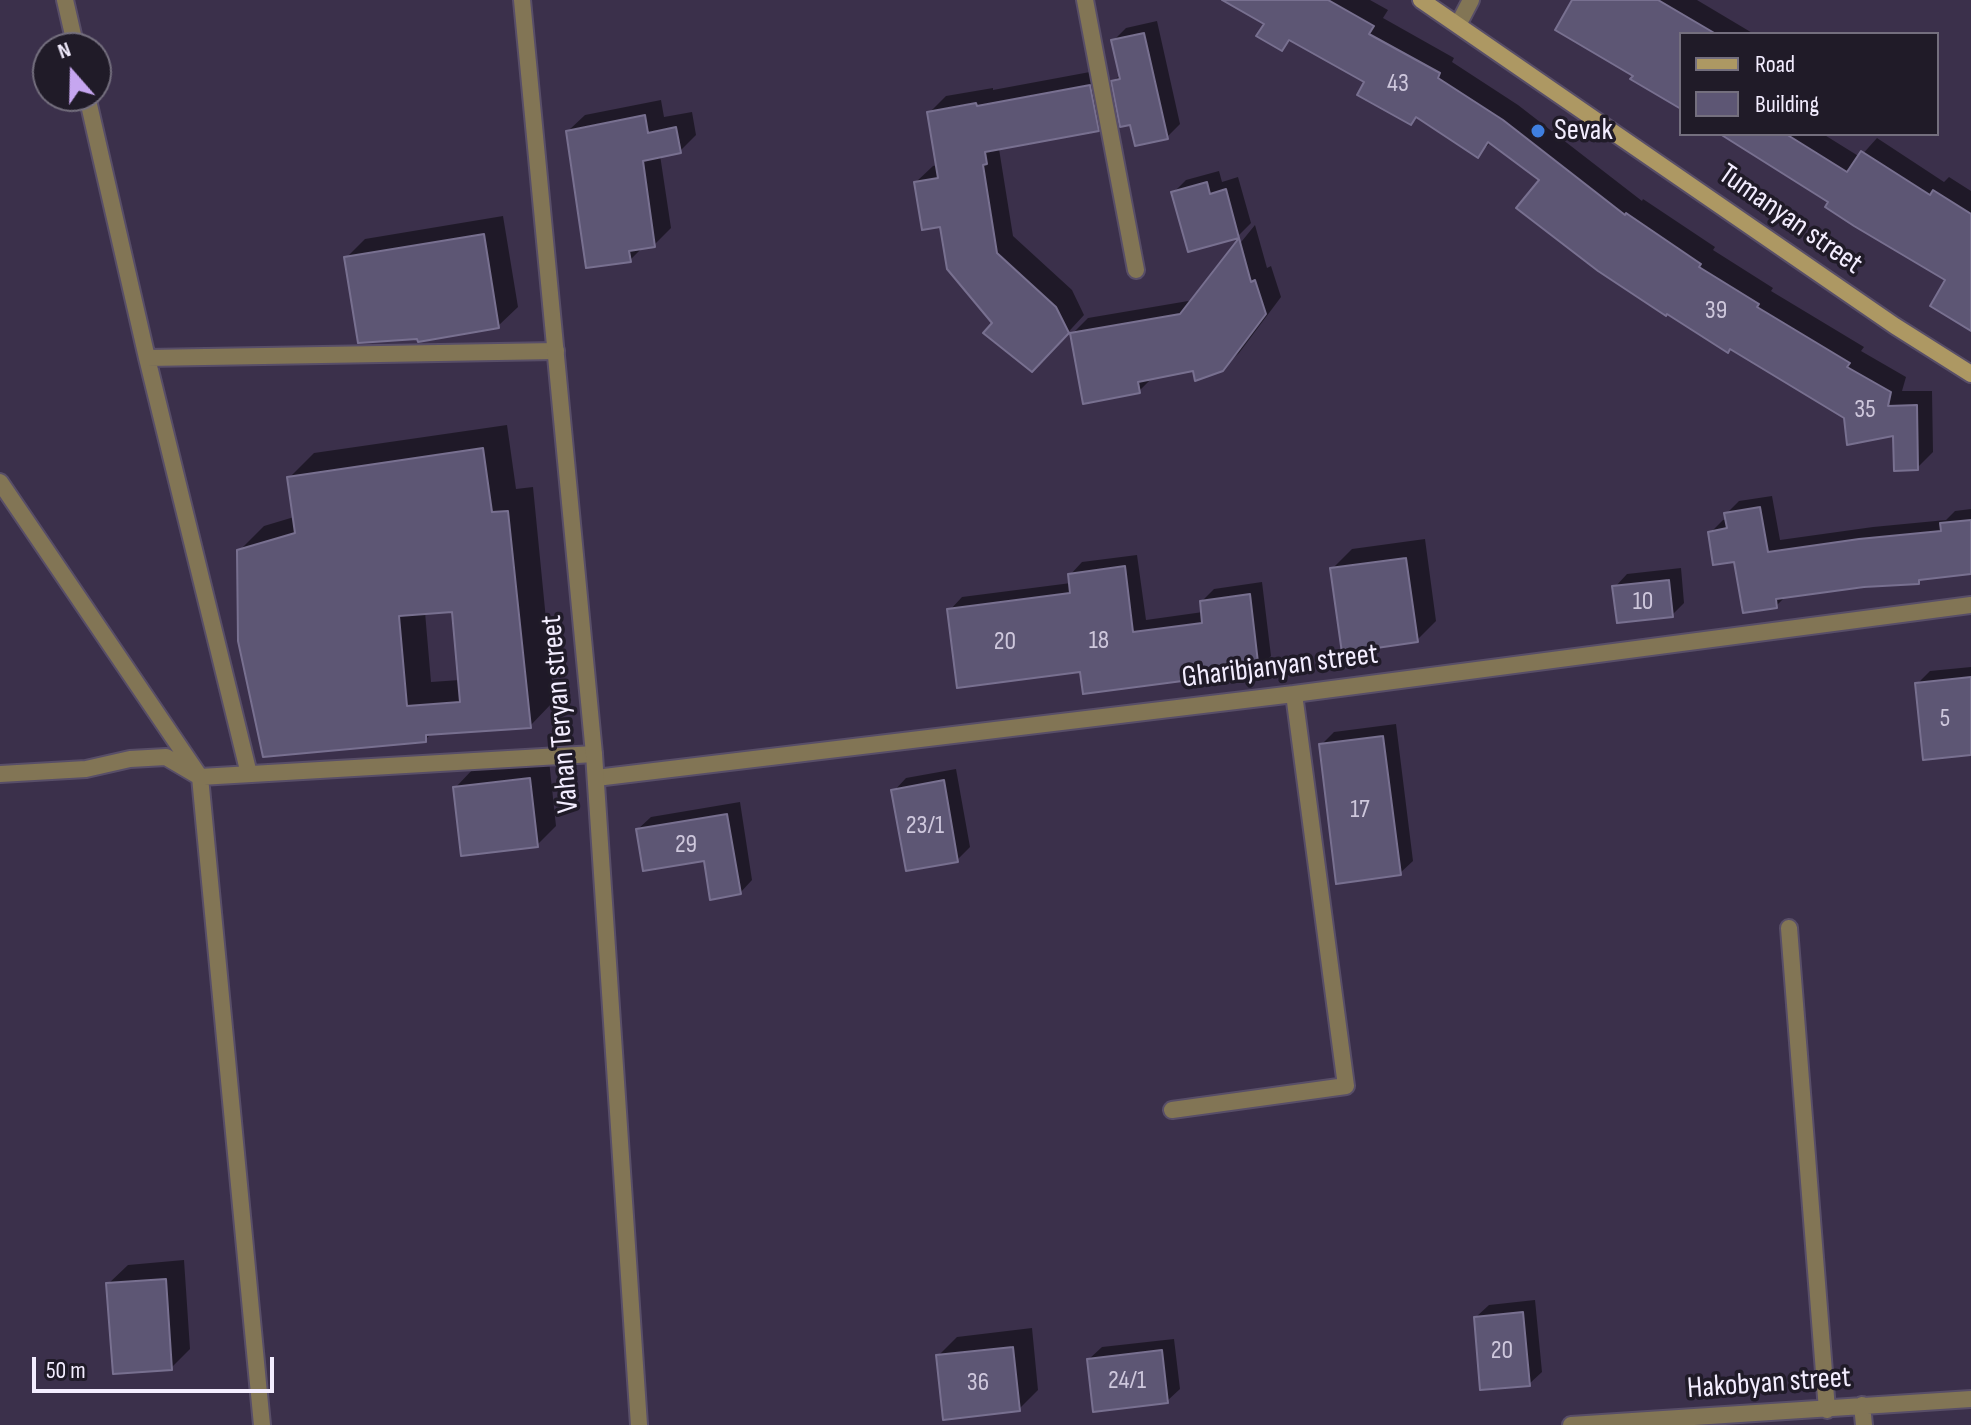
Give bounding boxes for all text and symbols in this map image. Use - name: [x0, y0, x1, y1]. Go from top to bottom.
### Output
- north arrow: [32, 32, 112, 112]
- legend: [1679, 32, 1939, 136]
- text: N: [54, 36, 74, 66]
- text: Road: [1755, 50, 1795, 79]
- house number: 43: [1387, 68, 1409, 100]
- text: Building: [1755, 90, 1819, 119]
- place label: Sevak: [1554, 113, 1613, 149]
- marker: Sevak: [1529, 122, 1547, 140]
- street label: Tumanyan street: [1711, 157, 1869, 283]
- house number: 39: [1705, 295, 1727, 327]
- house number: 35: [1854, 394, 1876, 426]
- house number: 10: [1633, 586, 1653, 618]
- street label: Vahan Teryan street: [534, 613, 588, 815]
- house number: 18: [1089, 625, 1109, 657]
- house number: 20: [994, 626, 1016, 658]
- street label: Gharibjanyan street: [1180, 637, 1380, 697]
- house number: 5: [1940, 703, 1950, 735]
- house number: 17: [1350, 794, 1370, 826]
- house number: 23/1: [906, 810, 944, 842]
- house number: 29: [675, 829, 697, 861]
- house number: 20: [1491, 1335, 1513, 1367]
- scale bar: [36, 1341, 278, 1391]
- text: 50 m: [46, 1356, 86, 1385]
- street label: Hakobyan street: [1686, 1360, 1852, 1408]
- house number: 24/1: [1108, 1365, 1146, 1397]
- house number: 36: [967, 1367, 989, 1399]

